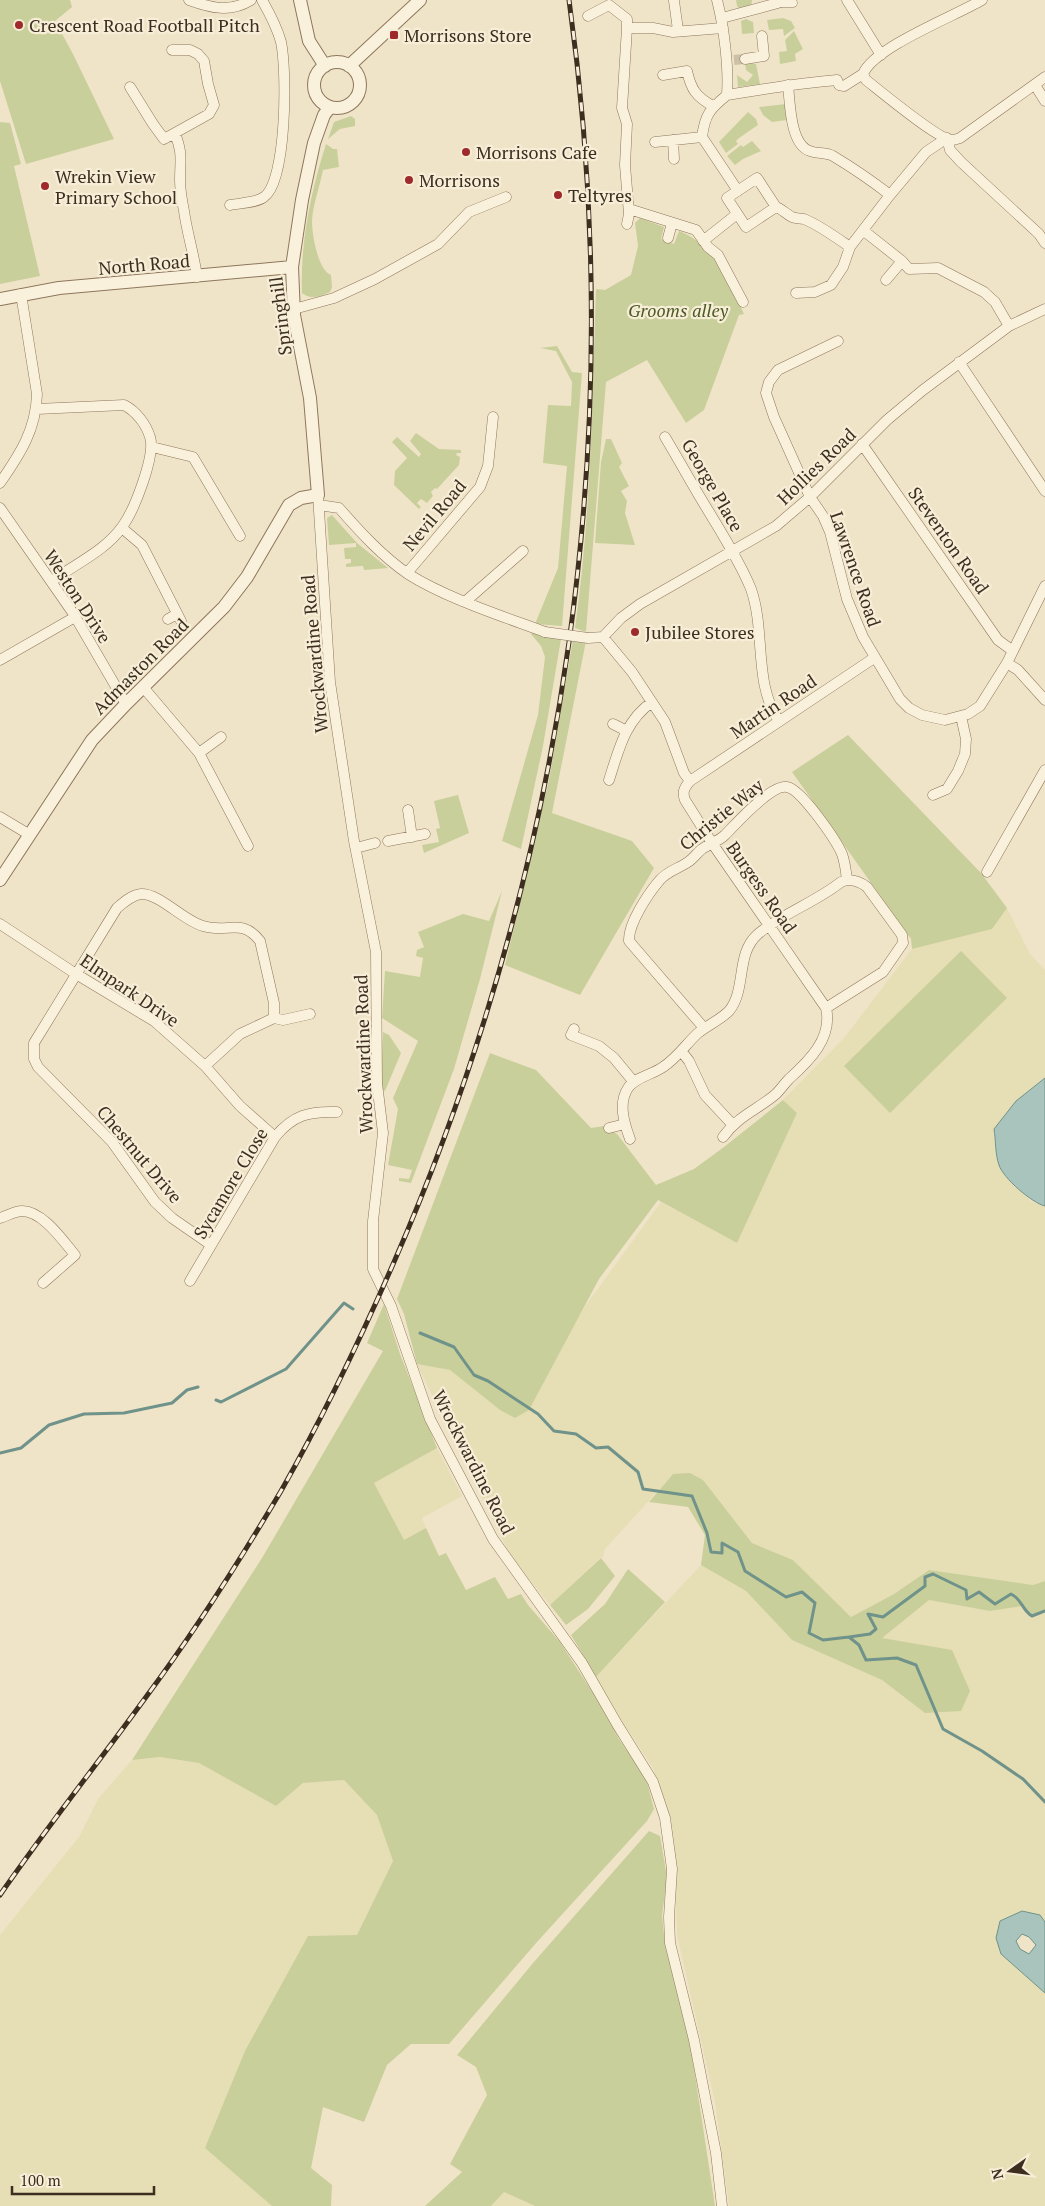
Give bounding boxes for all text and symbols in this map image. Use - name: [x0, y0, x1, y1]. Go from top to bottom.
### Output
- place label: Crescent Road Football Pitch: [29, 13, 260, 37]
- marker: Crescent Road Football Pitch: [13, 19, 25, 31]
- place label: Morrisons Store: [404, 23, 532, 47]
- marker: Morrisons Store: [388, 29, 400, 41]
- place label: Morrisons Cafe: [476, 140, 597, 164]
- marker: Morrisons Cafe: [460, 146, 472, 158]
- place label: Wrekin View Primary School: [55, 164, 177, 209]
- place label: Morrisons: [419, 168, 500, 192]
- marker: Morrisons: [403, 174, 415, 186]
- marker: Wrekin View Primary School: [39, 180, 51, 192]
- place label: Teltyres: [568, 183, 632, 207]
- marker: Teltyres: [552, 189, 564, 201]
- street label: North Road: [97, 248, 191, 280]
- street label: Springhill: [263, 275, 297, 357]
- park label: Grooms alley: [628, 298, 729, 322]
- street label: Hollies Road: [771, 422, 861, 510]
- street label: George Place: [677, 434, 749, 536]
- street label: Nevil Road: [397, 474, 471, 556]
- street label: Steventon Road: [903, 482, 995, 598]
- street label: Lawrence Road: [825, 508, 887, 630]
- street label: Weston Drive: [39, 545, 117, 647]
- street label: Wrockwardine Road: [295, 574, 333, 734]
- street label: Admaston Road: [87, 613, 193, 719]
- place label: Jubilee Stores: [645, 620, 755, 644]
- marker: Jubilee Stores: [629, 626, 641, 638]
- street label: Martin Road: [725, 668, 821, 744]
- street label: Christie Way: [674, 772, 769, 855]
- street label: Burgess Road: [721, 836, 803, 938]
- street label: Elmpark Drive: [76, 948, 184, 1032]
- street label: Wrockwardine Road: [348, 974, 378, 1134]
- street label: Chestnut Drive: [92, 1100, 188, 1208]
- street label: Sycamore Close: [187, 1123, 273, 1243]
- street label: Wrockwardine Road: [427, 1386, 521, 1538]
- north arrow: [985, 2146, 1035, 2196]
- scale bar: [12, 2164, 155, 2196]
- text: N: [986, 2166, 1007, 2182]
- text: 100 m: [20, 2170, 61, 2190]

